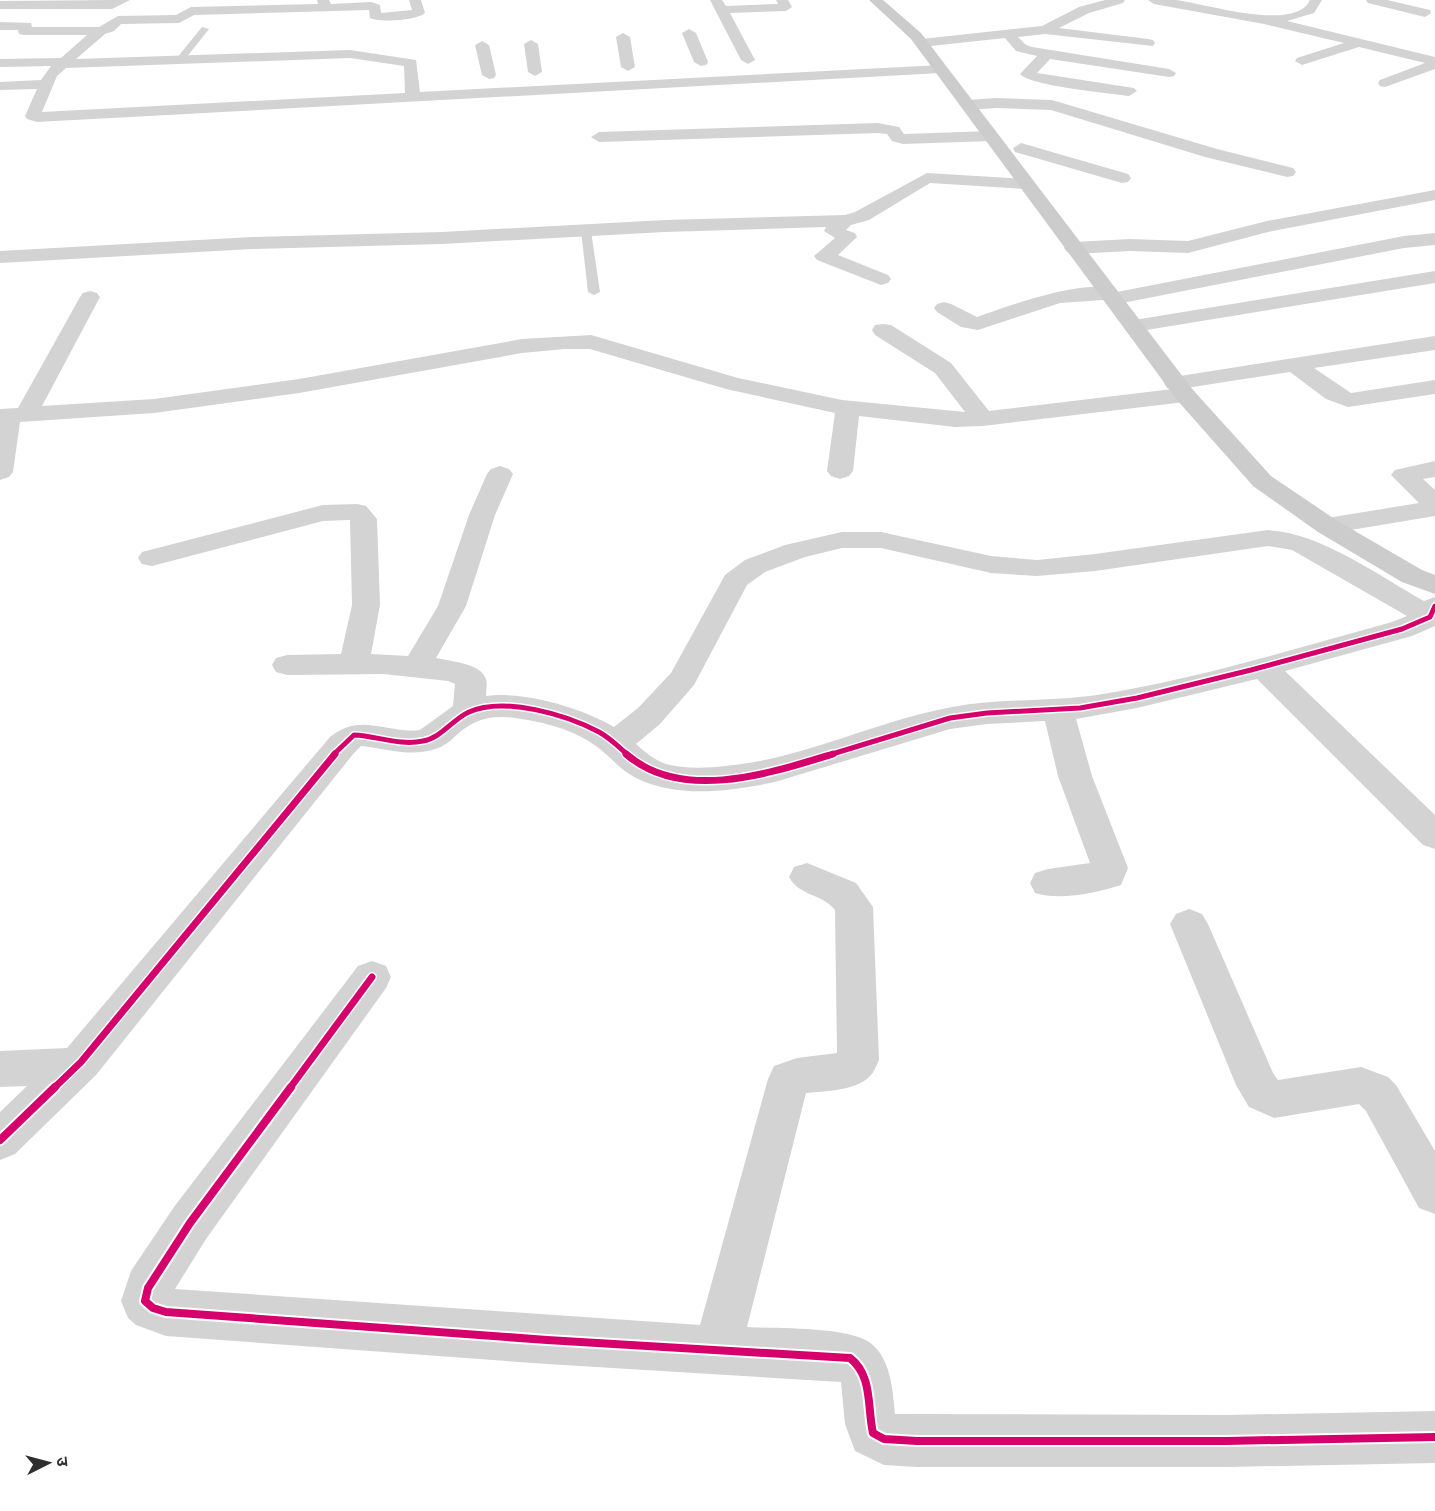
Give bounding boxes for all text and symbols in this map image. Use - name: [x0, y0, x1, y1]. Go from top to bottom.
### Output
- north arrow: [18, 1433, 78, 1493]
- text: उ: [52, 1456, 72, 1468]

